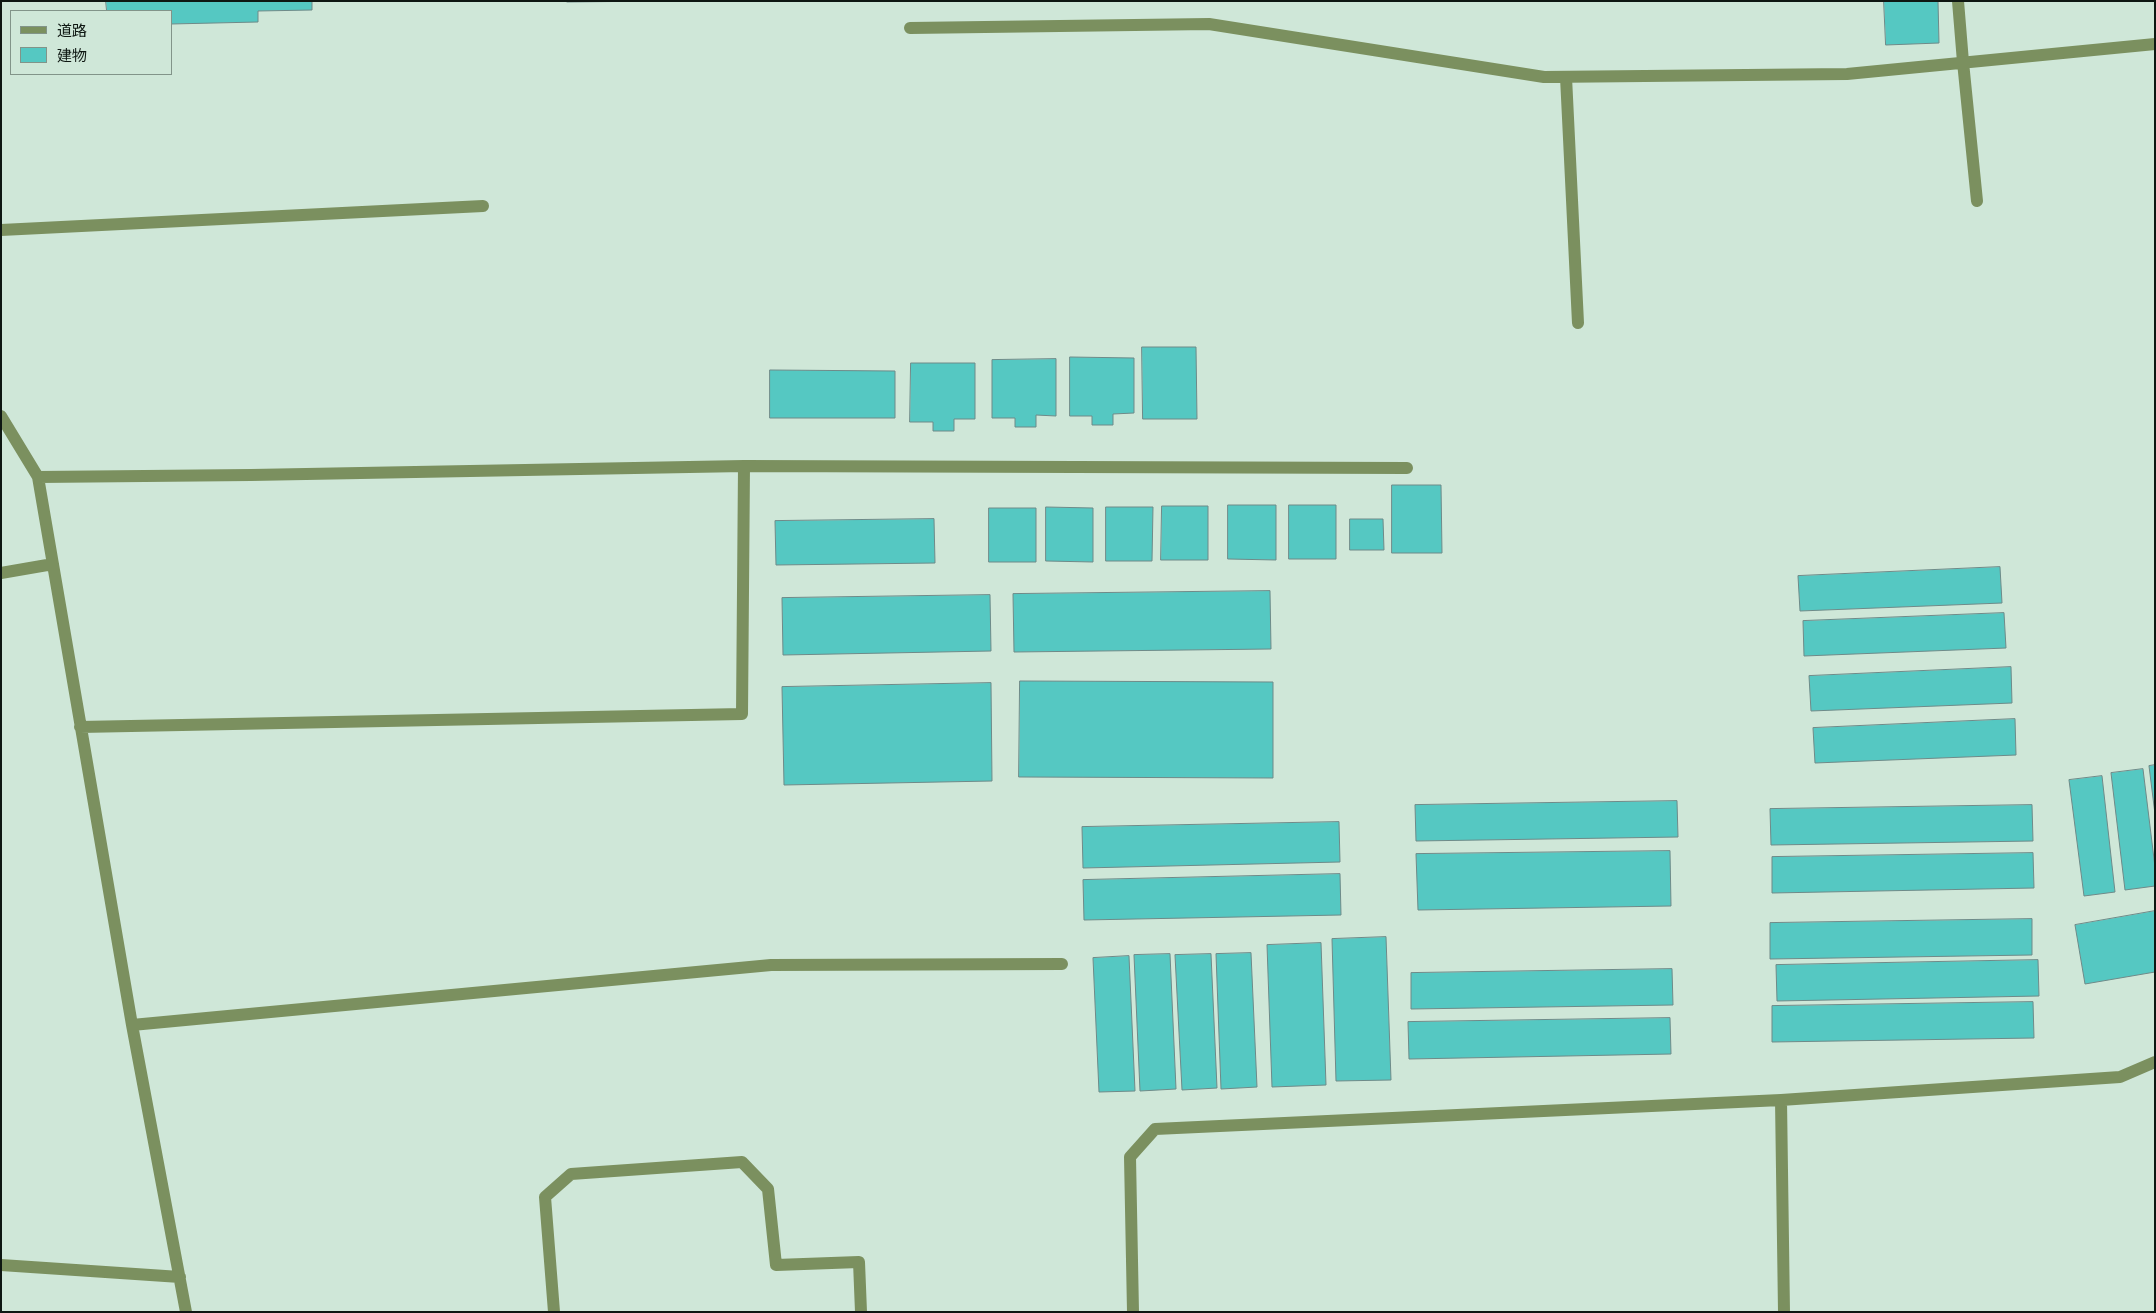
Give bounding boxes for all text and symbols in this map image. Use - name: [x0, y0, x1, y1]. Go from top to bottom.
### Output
- legend: [10, 10, 172, 75]
- text: 道路: [57, 21, 87, 39]
- text: 建物: [57, 46, 87, 64]

